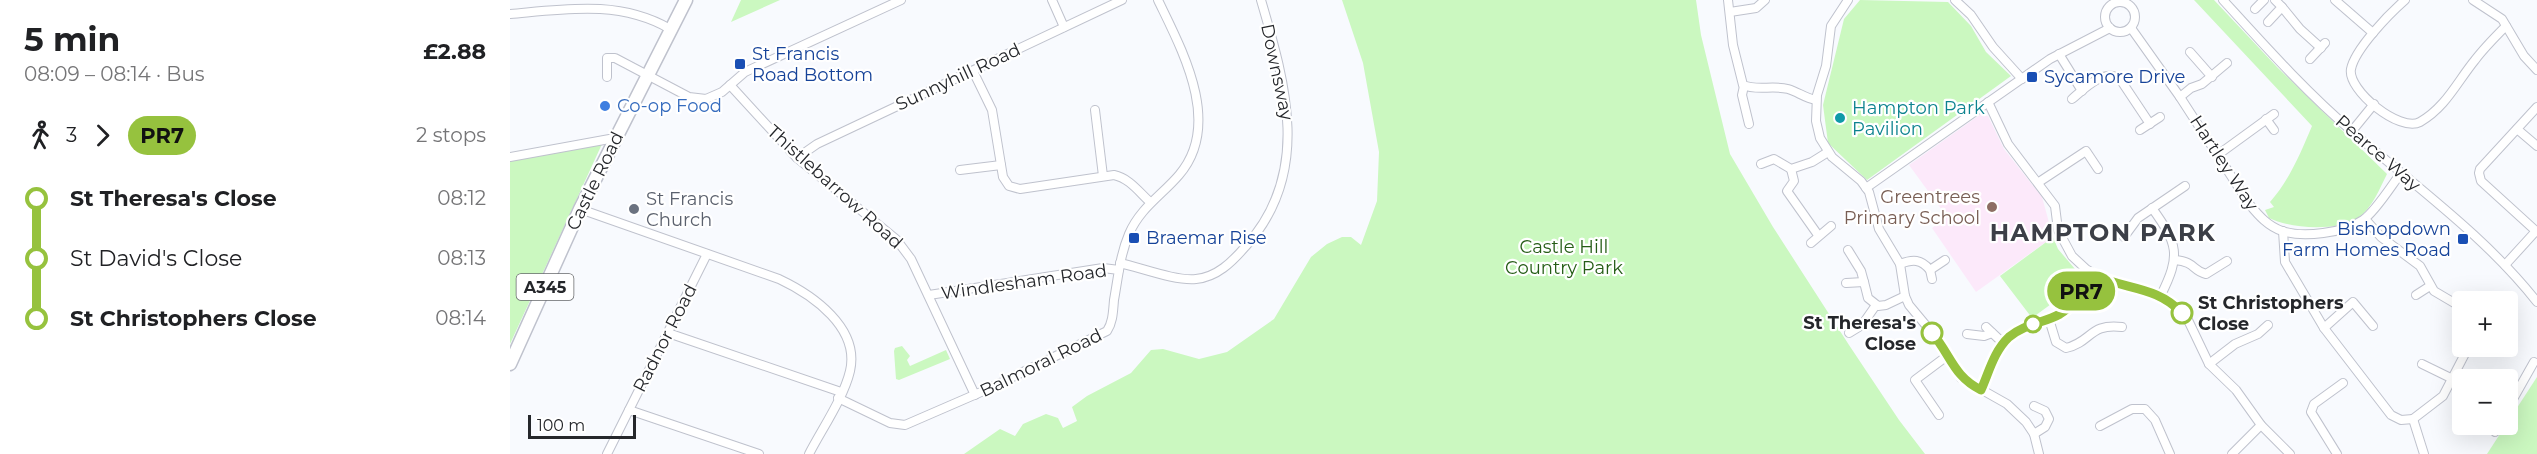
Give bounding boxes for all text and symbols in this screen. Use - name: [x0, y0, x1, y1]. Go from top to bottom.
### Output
- text: 5 min: [24, 19, 120, 59]
- street label: Downsway: [1256, 22, 1298, 122]
- text: £2.88: [423, 38, 486, 65]
- street label: Sunnyhill Road: [892, 38, 1024, 116]
- place label: St Francis Road Bottom: [752, 43, 873, 86]
- marker: St Francis Road Bottom: [733, 57, 747, 71]
- text: 08:09 – 08:14 · Bus: [24, 62, 205, 86]
- place label: Sycamore Drive: [2044, 66, 2186, 88]
- marker: Sycamore Drive: [2025, 70, 2039, 84]
- place label: Co-op Food: [617, 95, 722, 117]
- place label: Hampton Park Pavilion: [1852, 97, 1985, 140]
- marker: Co-op Food: [598, 99, 612, 113]
- street label: Pearce Way: [2331, 110, 2425, 196]
- marker: Hampton Park Pavilion: [1833, 111, 1847, 125]
- street label: Hartley Way: [2185, 111, 2263, 215]
- icon: walk: [24, 119, 57, 152]
- icon: forward: [86, 119, 119, 152]
- street label: Thistlebarrow Road: [763, 120, 907, 254]
- text: 3: [66, 123, 77, 147]
- text: PR7: [140, 123, 184, 148]
- text: 2 stops: [416, 123, 486, 147]
- street label: Castle Road: [562, 128, 628, 234]
- text: St Theresa's Close: [70, 185, 277, 212]
- text: 08:12: [437, 186, 486, 210]
- place label: Greentrees Primary School: [1844, 186, 1980, 229]
- place label: St Francis Church: [646, 188, 733, 231]
- marker: Greentrees Primary School: [1985, 200, 1999, 214]
- marker: St Francis Church: [627, 202, 641, 216]
- district label: HAMPTON PARK: [1990, 218, 2216, 247]
- place label: Bishopdown Farm Homes Road: [2282, 218, 2451, 261]
- place label: Braemar Rise: [1146, 227, 1267, 249]
- marker: Braemar Rise: [1127, 231, 1141, 245]
- marker: Bishopdown Farm Homes Road: [2456, 232, 2470, 246]
- park label: Castle Hill Country Park: [1505, 236, 1623, 279]
- text: St David's Close: [70, 245, 242, 272]
- text: 08:13: [437, 246, 486, 270]
- street label: Windlesham Road: [940, 259, 1108, 305]
- line badge: PR7: [2046, 272, 2116, 310]
- road number: A345: [516, 274, 573, 300]
- text: PR7: [2059, 279, 2103, 304]
- street label: Radnor Road: [628, 280, 702, 396]
- map controls: [2452, 291, 2518, 435]
- button: +: [2452, 291, 2518, 357]
- place label: St Christophers Close: [2198, 292, 2344, 335]
- marker: St Christophers Close: [2171, 302, 2193, 324]
- text: St Christophers Close: [70, 305, 317, 332]
- text: 08:14: [435, 306, 486, 330]
- place label: St Theresa's Close: [1803, 312, 1916, 355]
- unlabelled marker: [2024, 315, 2042, 333]
- marker: St Theresa's Close: [1921, 322, 1943, 344]
- street label: Balmoral Road: [976, 324, 1106, 402]
- button: −: [2452, 369, 2518, 435]
- scale bar: [528, 412, 636, 440]
- text: 100 m: [537, 416, 585, 435]

